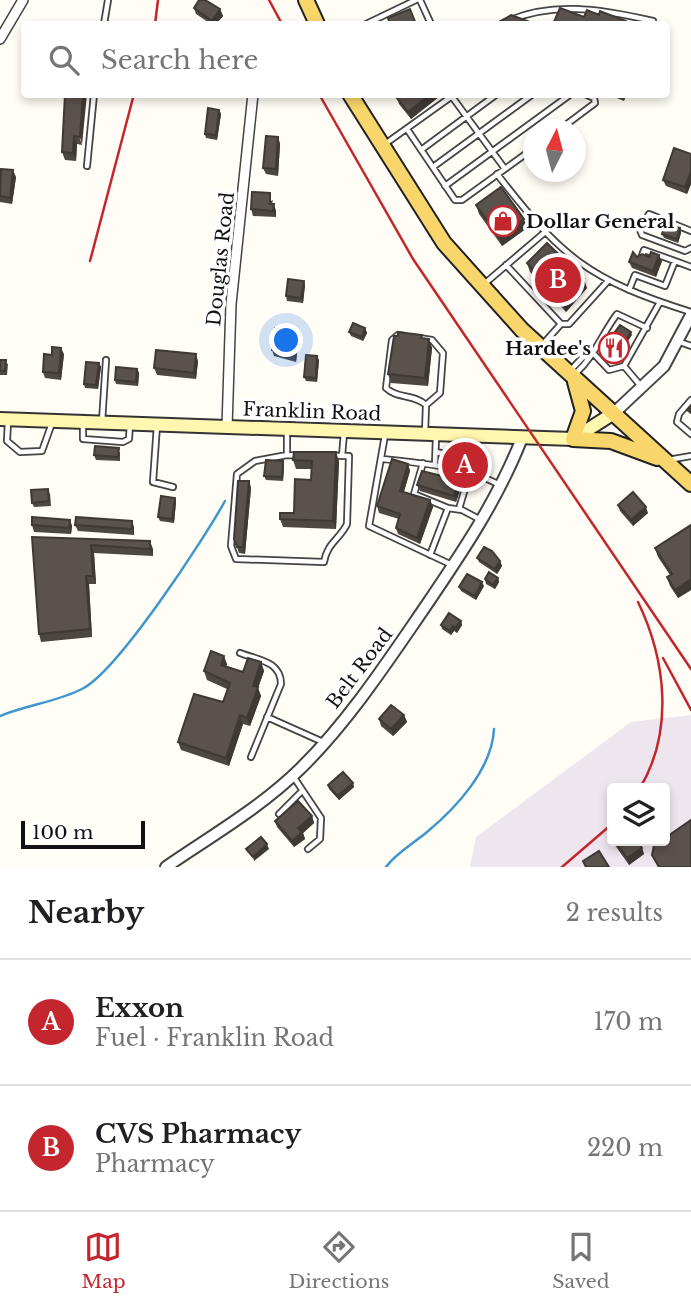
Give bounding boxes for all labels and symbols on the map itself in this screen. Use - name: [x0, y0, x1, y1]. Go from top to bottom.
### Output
- north arrow: [523, 119, 586, 182]
- street label: Douglas Road: [202, 191, 239, 327]
- shop icon: Dollar General: [486, 204, 520, 238]
- place label: Dollar General: [526, 210, 675, 233]
- pin: B: [535, 254, 581, 306]
- your location: [269, 323, 303, 357]
- restaurant icon: Hardee's: [597, 331, 631, 365]
- place label: Hardee's: [505, 337, 591, 360]
- street label: Franklin Road: [242, 398, 382, 425]
- pin: A: [442, 439, 488, 491]
- street label: Belt Road: [322, 623, 397, 713]
- scale bar: [21, 818, 145, 850]

